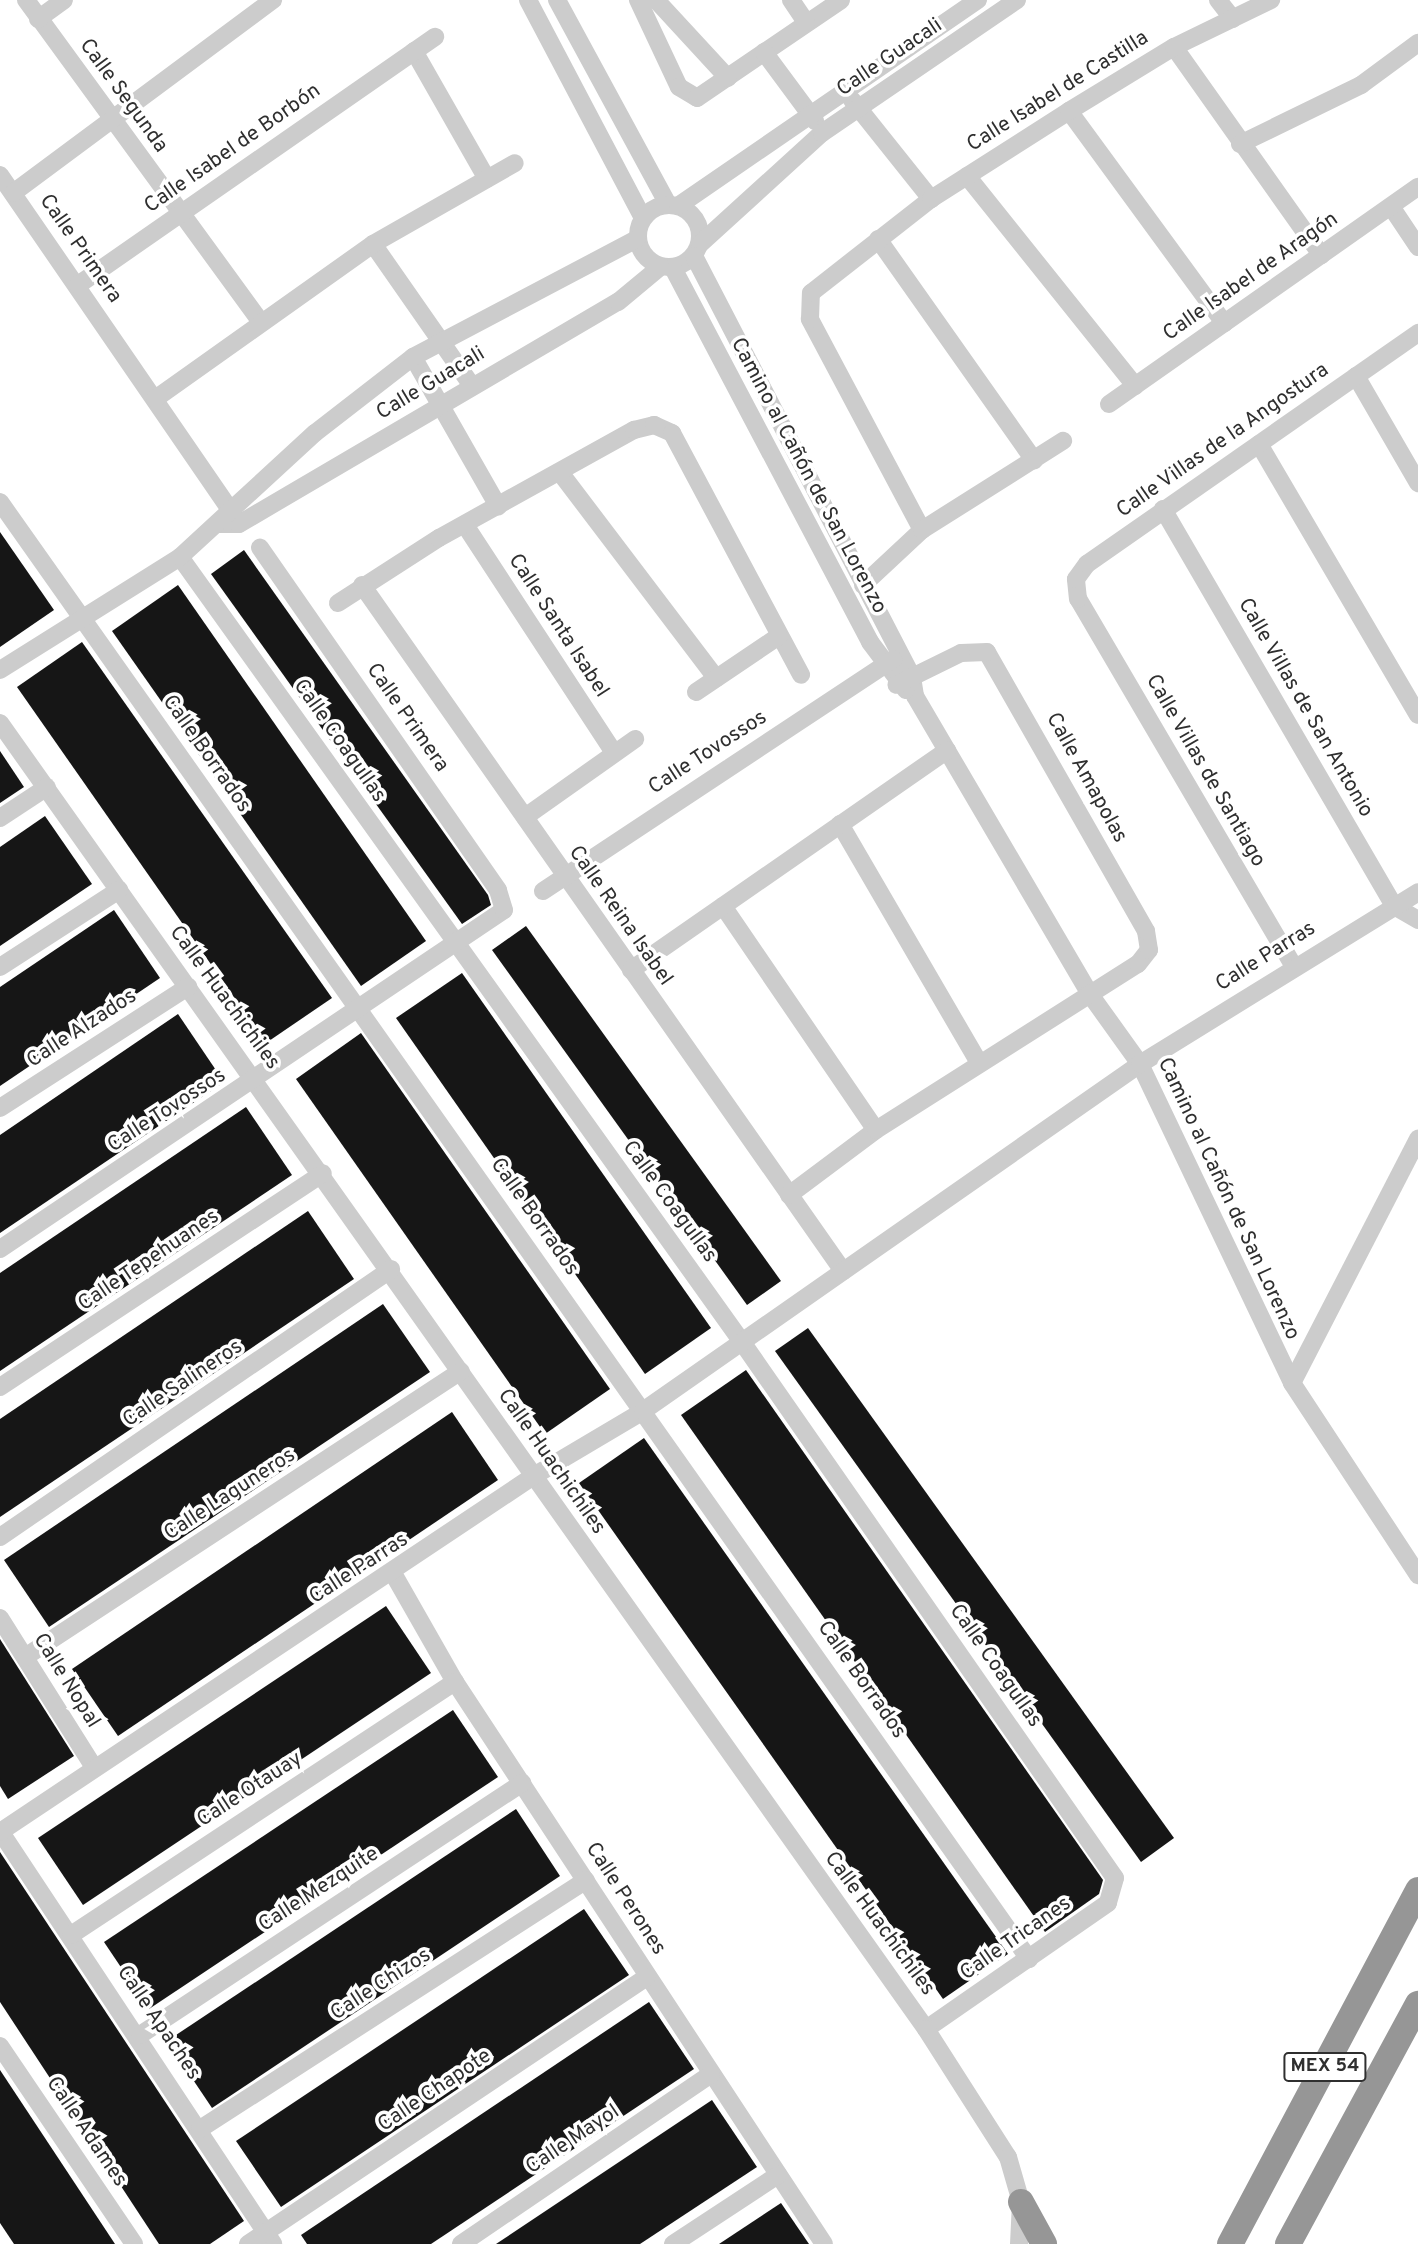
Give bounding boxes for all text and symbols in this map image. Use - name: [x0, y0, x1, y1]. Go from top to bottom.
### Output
- street label: Calle Guacali: [832, 13, 948, 103]
- street label: Calle Isabel de Castilla: [963, 26, 1153, 158]
- street label: Calle Segunda: [73, 34, 173, 158]
- street label: Calle Isabel de Borbón: [140, 79, 326, 219]
- street label: Calle Primera: [33, 190, 127, 308]
- street label: Calle Isabel de Aragón: [1158, 207, 1344, 347]
- street label: Camino al Cañón de San Lorenzo: [724, 334, 892, 618]
- street label: Calle Guacali: [372, 342, 490, 426]
- street label: Calle Villas de la Angostura: [1111, 358, 1335, 524]
- street label: Calle Santa Isabel: [502, 549, 614, 703]
- street label: Calle Villas de San Antonio: [1231, 593, 1379, 823]
- street label: Calle Primera: [360, 659, 454, 777]
- street label: Calle Villas de Santiago: [1139, 670, 1271, 872]
- street label: Calle Coagullas: [287, 675, 391, 807]
- street label: Calle Borrados: [156, 690, 256, 818]
- street label: Calle Tovossos: [644, 705, 772, 801]
- street label: Calle Amapolas: [1040, 708, 1132, 848]
- street label: Calle Reina Isabel: [562, 841, 678, 991]
- street label: Calle Parras: [1212, 916, 1320, 998]
- street label: Calle Huachichiles: [163, 921, 285, 1075]
- street label: Calle Alzados: [22, 984, 142, 1074]
- street label: Camino al Cañón de San Lorenzo: [1151, 1054, 1305, 1344]
- street label: Calle Tovossos: [103, 1063, 231, 1159]
- street label: Calle Coagullas: [616, 1136, 722, 1268]
- street label: Calle Borrados: [484, 1153, 584, 1281]
- street label: Calle Tepehuanes: [73, 1204, 225, 1318]
- street label: Calle Salineros: [118, 1335, 248, 1433]
- street label: Calle Huachichiles: [491, 1384, 611, 1540]
- street label: Calle Laguneros: [160, 1443, 300, 1547]
- street label: Calle Parras: [305, 1528, 413, 1610]
- street label: Calle Coagullas: [943, 1600, 1047, 1732]
- street label: Calle Borrados: [811, 1616, 911, 1744]
- street label: Calle Nopal: [27, 1629, 105, 1733]
- street label: Calle Otauay: [193, 1747, 307, 1833]
- street label: Calle Perones: [579, 1838, 671, 1960]
- street label: Calle Mezquite: [254, 1842, 384, 1938]
- street label: Calle Huachichiles: [818, 1847, 940, 2001]
- street label: Calle Tricanes: [955, 1891, 1077, 1987]
- street label: Calle Chizos: [326, 1943, 436, 2027]
- street label: Calle Apaches: [110, 1961, 206, 2085]
- street label: Calle Chapote: [373, 2044, 497, 2138]
- road number: MEX 54: [1283, 2052, 1367, 2082]
- street label: Calle Adames: [40, 2072, 132, 2192]
- street label: Calle Mayol: [521, 2100, 625, 2180]

